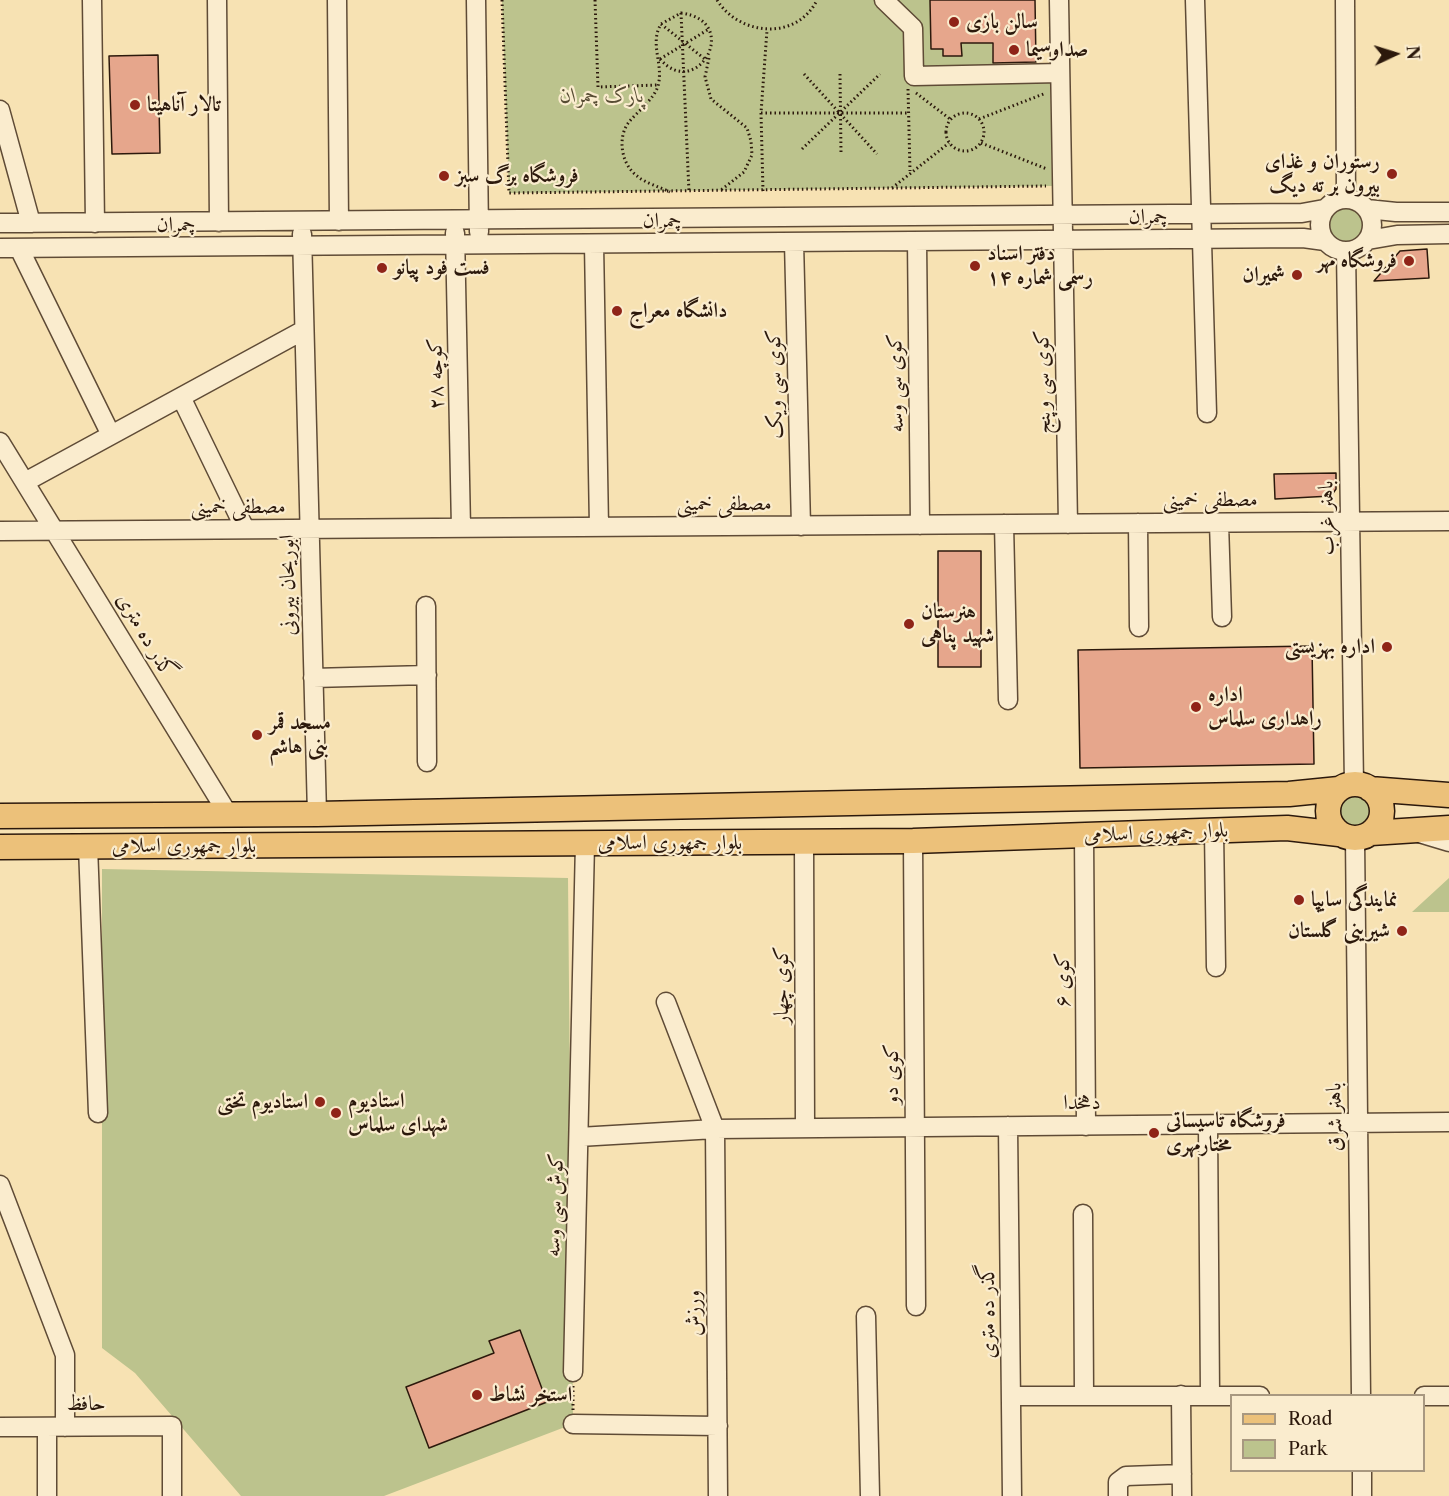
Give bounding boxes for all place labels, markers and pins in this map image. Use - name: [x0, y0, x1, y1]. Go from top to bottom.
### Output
- place label: سالن بازی: [966, 9, 1038, 35]
- marker: سالن بازی: [947, 15, 961, 29]
- place label: صداوسیما: [1026, 37, 1088, 63]
- marker: صداوسیما: [1007, 43, 1021, 57]
- place label: تالار آناهیتا: [147, 92, 221, 118]
- marker: تالار آناهیتا: [128, 98, 142, 112]
- place label: رستوران و غذای بیرون بر ته دیگ: [1265, 149, 1380, 199]
- place label: فروشگاه برگ سبز: [456, 163, 579, 189]
- marker: رستوران و غذای بیرون بر ته دیگ: [1385, 167, 1399, 181]
- marker: فروشگاه برگ سبز: [437, 169, 451, 183]
- place label: دفتر اسناد رسمی شماره ۱۴: [987, 241, 1093, 291]
- place label: فروشگاه مهر: [1317, 248, 1397, 274]
- marker: فروشگاه مهر: [1402, 254, 1416, 268]
- place label: فست فود پیانو: [394, 255, 490, 281]
- marker: دفتر اسناد رسمی شماره ۱۴: [968, 259, 982, 273]
- marker: فست فود پیانو: [375, 261, 389, 275]
- place label: شمیران: [1242, 262, 1285, 288]
- marker: شمیران: [1290, 268, 1304, 282]
- place label: دانشگاه معراج: [629, 298, 727, 324]
- marker: دانشگاه معراج: [610, 304, 624, 318]
- place label: هنرستان شهید پناهی: [921, 599, 994, 649]
- marker: هنرستان شهید پناهی: [902, 617, 916, 631]
- place label: اداره بهزیستی: [1285, 634, 1375, 660]
- marker: اداره بهزیستی: [1380, 640, 1394, 654]
- place label: اداره راهداری سلماس: [1208, 682, 1322, 732]
- marker: اداره راهداری سلماس: [1189, 700, 1203, 714]
- place label: مسجد قمر بنی هاشم: [269, 710, 331, 760]
- marker: مسجد قمر بنی هاشم: [250, 728, 264, 742]
- place label: نمایندگی سایپا: [1311, 887, 1398, 913]
- marker: نمایندگی سایپا: [1292, 893, 1306, 907]
- place label: شیرینی گلستان: [1288, 918, 1390, 944]
- marker: شیرینی گلستان: [1395, 924, 1409, 938]
- place label: استادیوم شهدای سلماس: [348, 1088, 448, 1138]
- place label: استادیوم تختی: [217, 1089, 308, 1115]
- marker: استادیوم تختی: [313, 1095, 327, 1109]
- marker: استادیوم شهدای سلماس: [329, 1106, 343, 1120]
- place label: فروشگاه تاسیساتی مختارمهری: [1166, 1108, 1286, 1158]
- marker: فروشگاه تاسیساتی مختارمهری: [1147, 1126, 1161, 1140]
- place label: استخر نشاط: [489, 1382, 572, 1408]
- marker: استخر نشاط: [470, 1388, 484, 1402]

